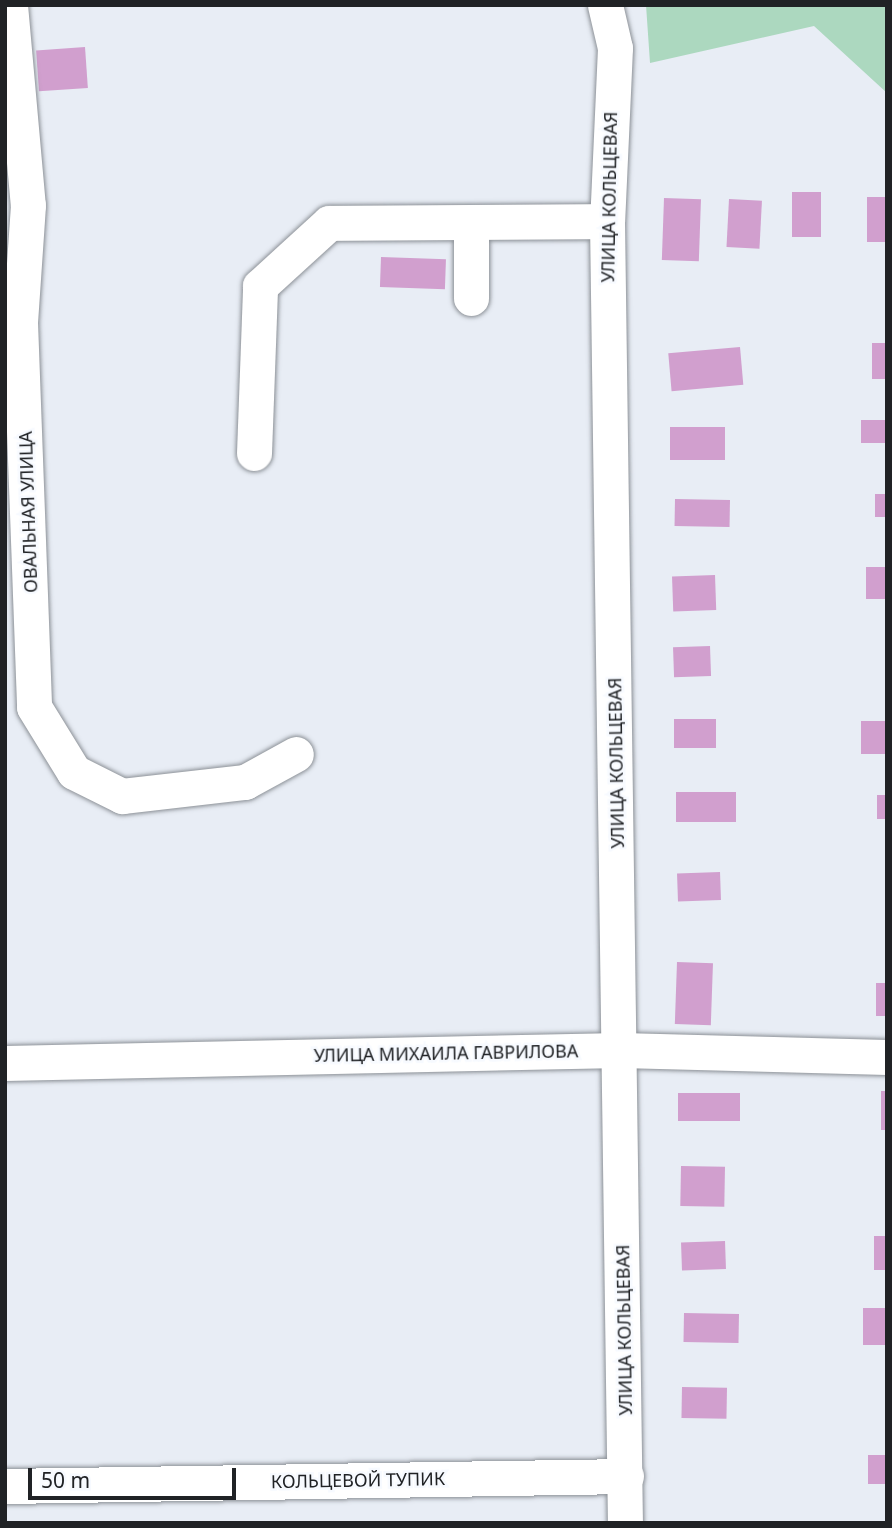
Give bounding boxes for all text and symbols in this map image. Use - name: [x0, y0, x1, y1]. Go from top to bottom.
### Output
- street label: УЛИЦА КОЛЬЦЕВАЯ: [597, 111, 621, 283]
- street label: ОВАЛЬНАЯ УЛИЦА: [14, 431, 42, 593]
- street label: УЛИЦА КОЛЬЦЕВАЯ: [604, 677, 628, 849]
- street label: УЛИЦА МИХАИЛА ГАВРИЛОВА: [314, 1040, 578, 1066]
- street label: УЛИЦА КОЛЬЦЕВАЯ: [612, 1244, 636, 1416]
- scale bar: [32, 1454, 240, 1498]
- text: 50 m: [41, 1466, 90, 1494]
- street label: КОЛЬЦЕВОЙ ТУПИК: [271, 1468, 445, 1492]

